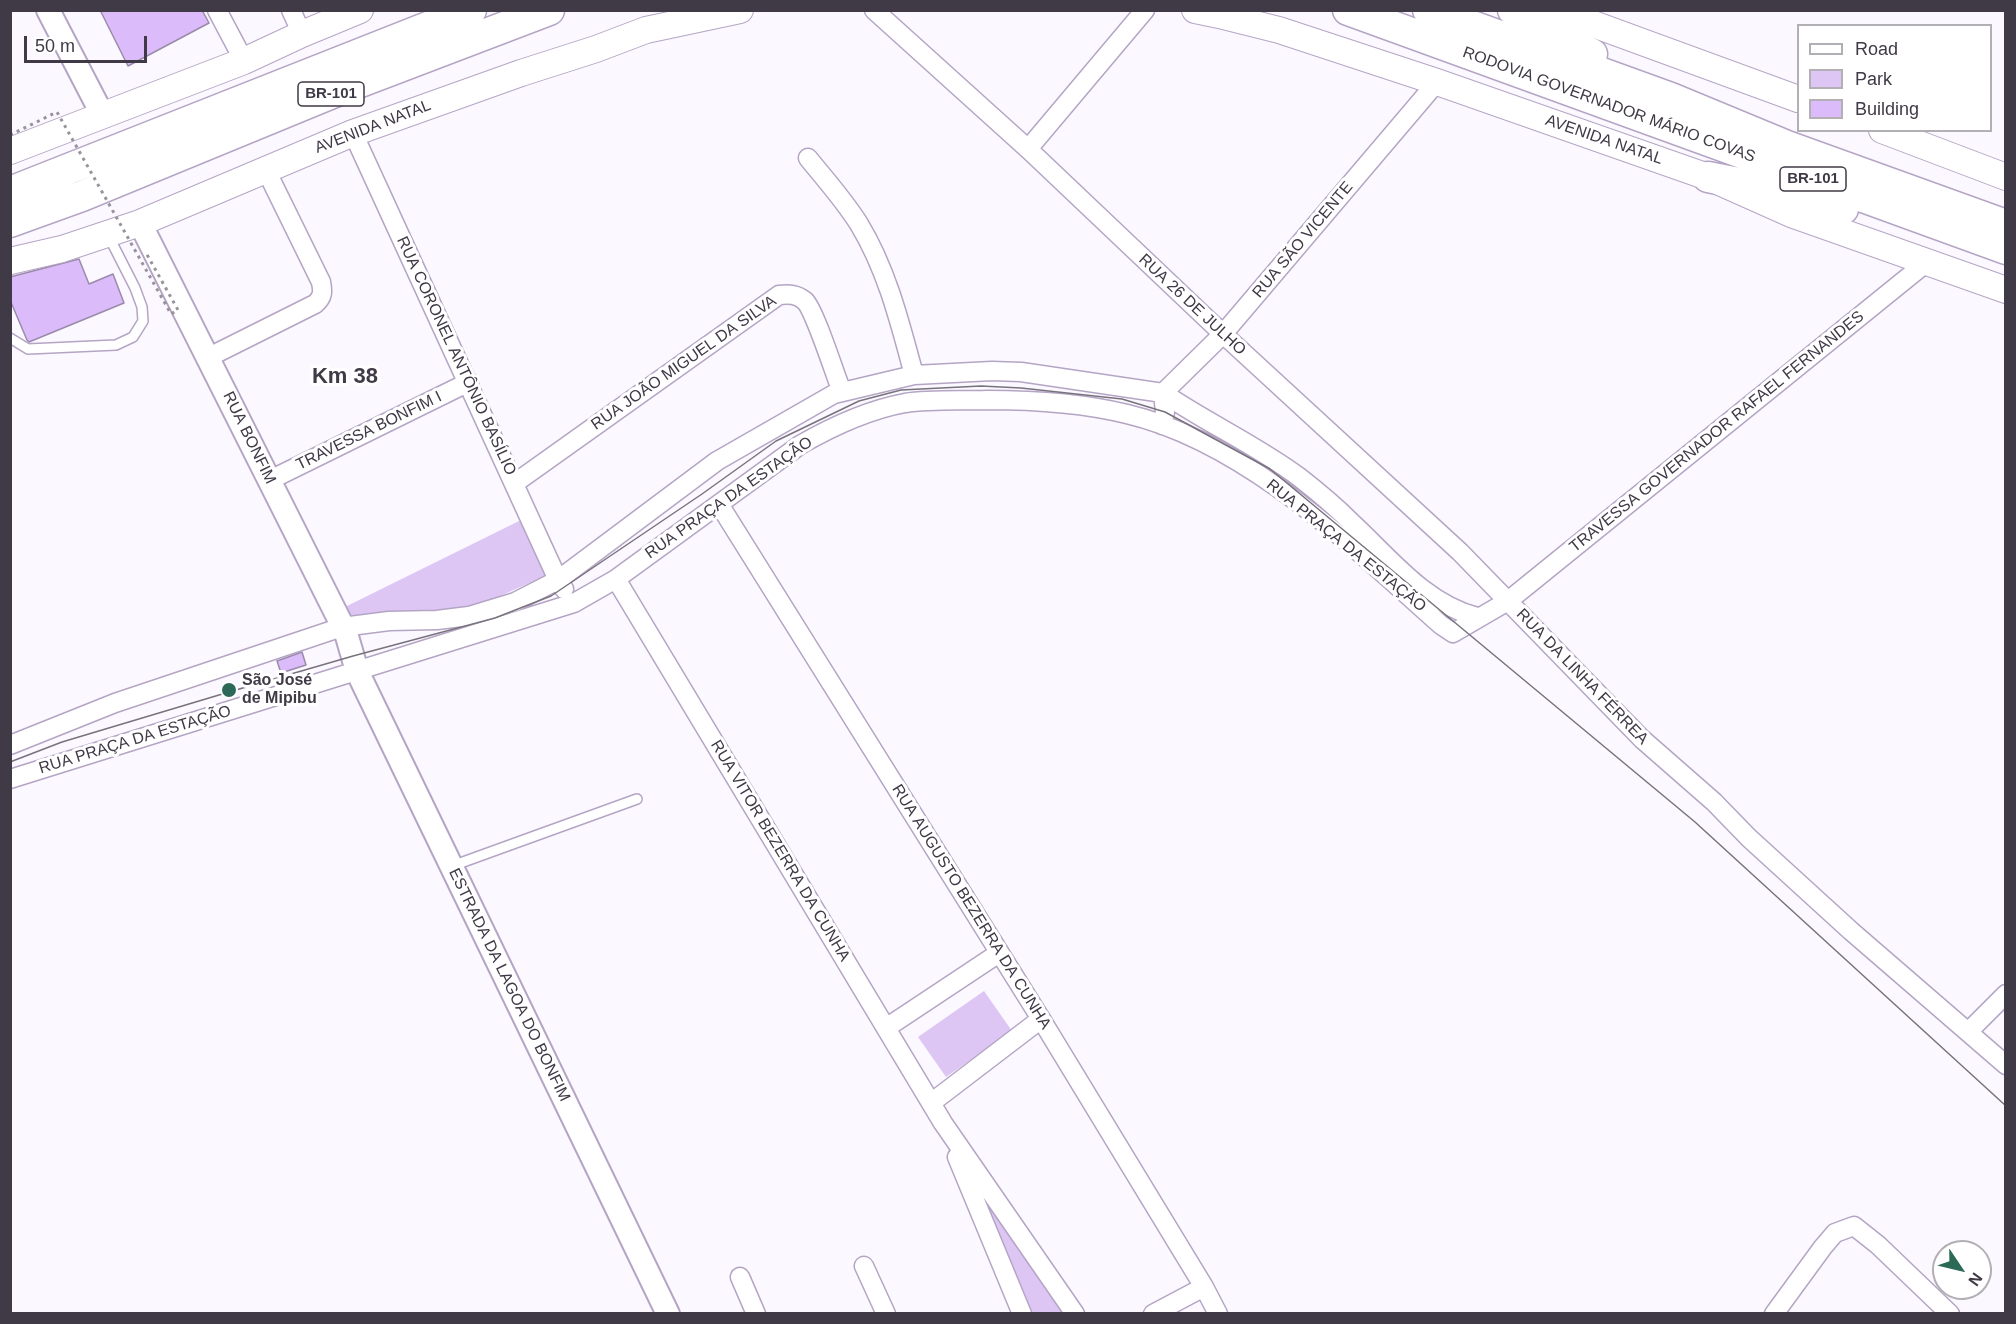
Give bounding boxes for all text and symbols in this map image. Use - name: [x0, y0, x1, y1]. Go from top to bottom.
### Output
- scale bar: [27, 24, 150, 62]
- legend: [1797, 24, 1992, 132]
- text: 50 m: [35, 36, 75, 56]
- text: Road: [1855, 39, 1898, 59]
- street label: RODOVIA GOVERNADOR MÁRIO COVAS: [1460, 43, 1758, 167]
- text: Park: [1855, 69, 1892, 89]
- road number: BR-101: [298, 82, 364, 106]
- street label: AVENIDA NATAL: [312, 96, 434, 158]
- text: Building: [1855, 99, 1919, 119]
- street label: AVENIDA NATAL: [1543, 111, 1665, 169]
- road number: BR-101: [1780, 167, 1846, 191]
- street label: RUA SÃO VICENTE: [1249, 178, 1357, 302]
- street label: RUA CORONEL ANTÔNIO BASÍLIO: [392, 233, 520, 479]
- street label: RUA 26 DE JULHO: [1134, 250, 1250, 360]
- street label: RUA JOÃO MIGUEL DA SILVA: [588, 292, 780, 434]
- street label: TRAVESSA GOVERNADOR RAFAEL FERNANDES: [1566, 307, 1868, 557]
- district label: Km 38: [312, 364, 378, 390]
- street label: TRAVESSA BONFIM I: [293, 387, 445, 475]
- street label: RUA BONFIM: [218, 389, 280, 487]
- street label: RUA PRAÇA DA ESTAÇÃO: [642, 433, 816, 563]
- street label: RUA PRAÇA DA ESTAÇÃO: [1262, 476, 1430, 616]
- street label: RUA DA LINHA FÉRREA: [1512, 605, 1652, 749]
- place label: São José de Mipibu: [242, 671, 317, 709]
- marker: São José de Mipibu: [220, 681, 238, 699]
- street label: RUA PRAÇA DA ESTAÇÃO: [37, 702, 233, 778]
- street label: RUA VITOR BEZERRA DA CUNHA: [706, 737, 854, 965]
- street label: RUA AUGUSTO BEZERRA DA CUNHA: [887, 781, 1055, 1033]
- street label: ESTRADA DA LAGOA DO BONFIM: [444, 865, 574, 1105]
- north arrow: [1932, 1240, 1992, 1300]
- text: N: [1965, 1270, 1986, 1289]

